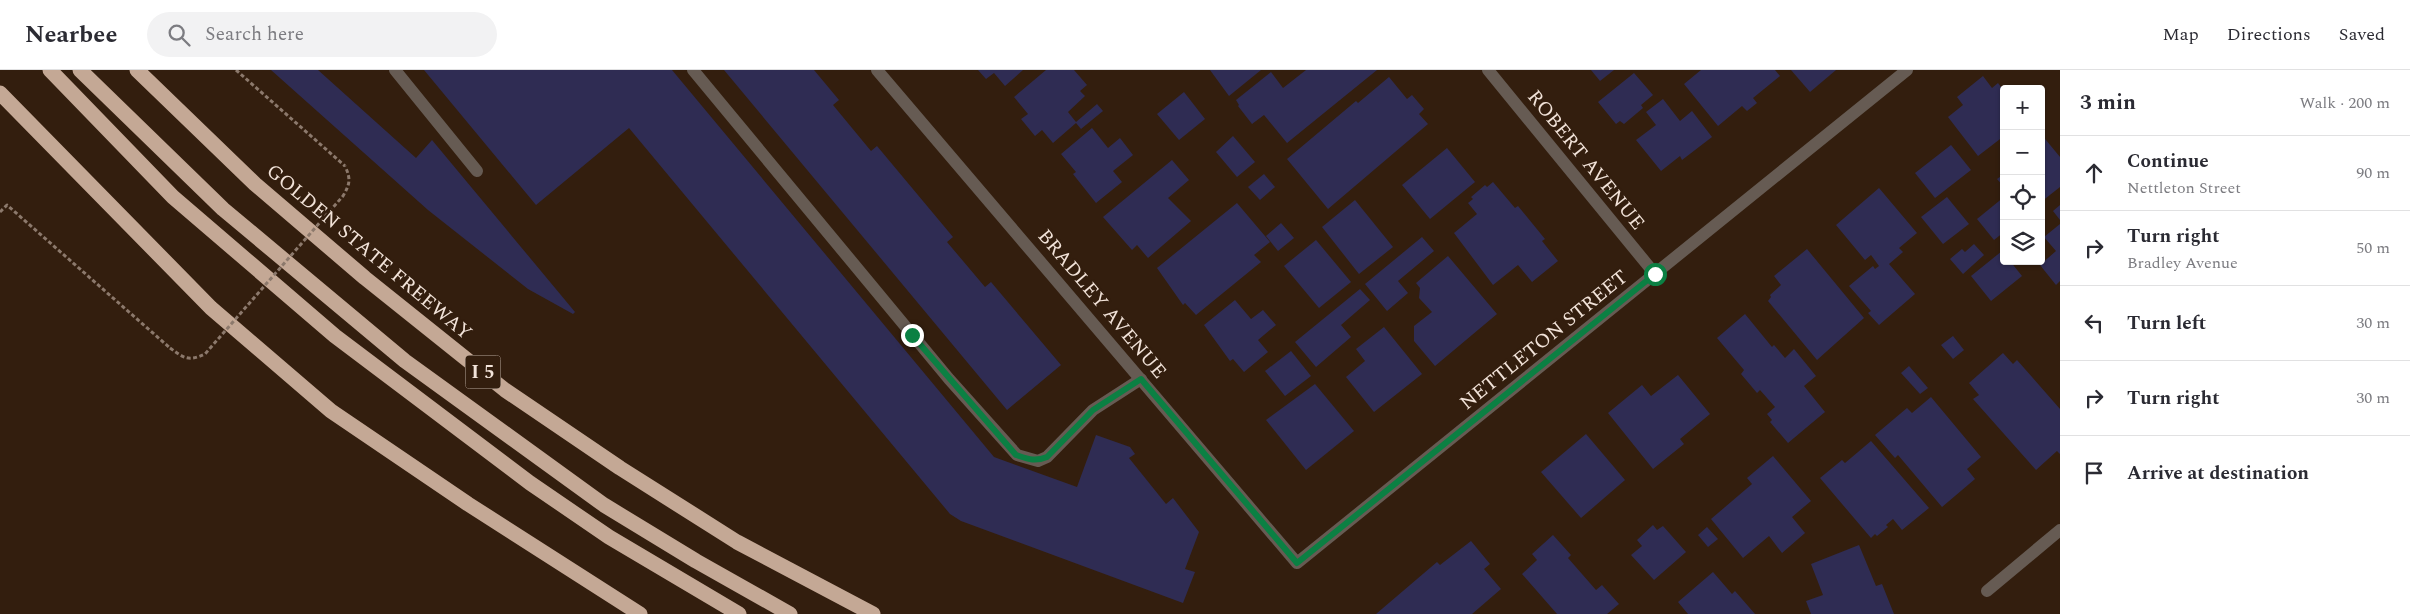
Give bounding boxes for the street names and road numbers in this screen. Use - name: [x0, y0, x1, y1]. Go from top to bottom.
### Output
- street label: ROBERT AVENUE: [1520, 83, 1652, 237]
- street label: GOLDEN STATE FREEWAY: [259, 157, 479, 347]
- street label: BRADLEY AVENUE: [1030, 223, 1174, 385]
- street label: NETTLETON STREET: [1453, 263, 1635, 417]
- road number: I 5: [466, 356, 500, 388]

